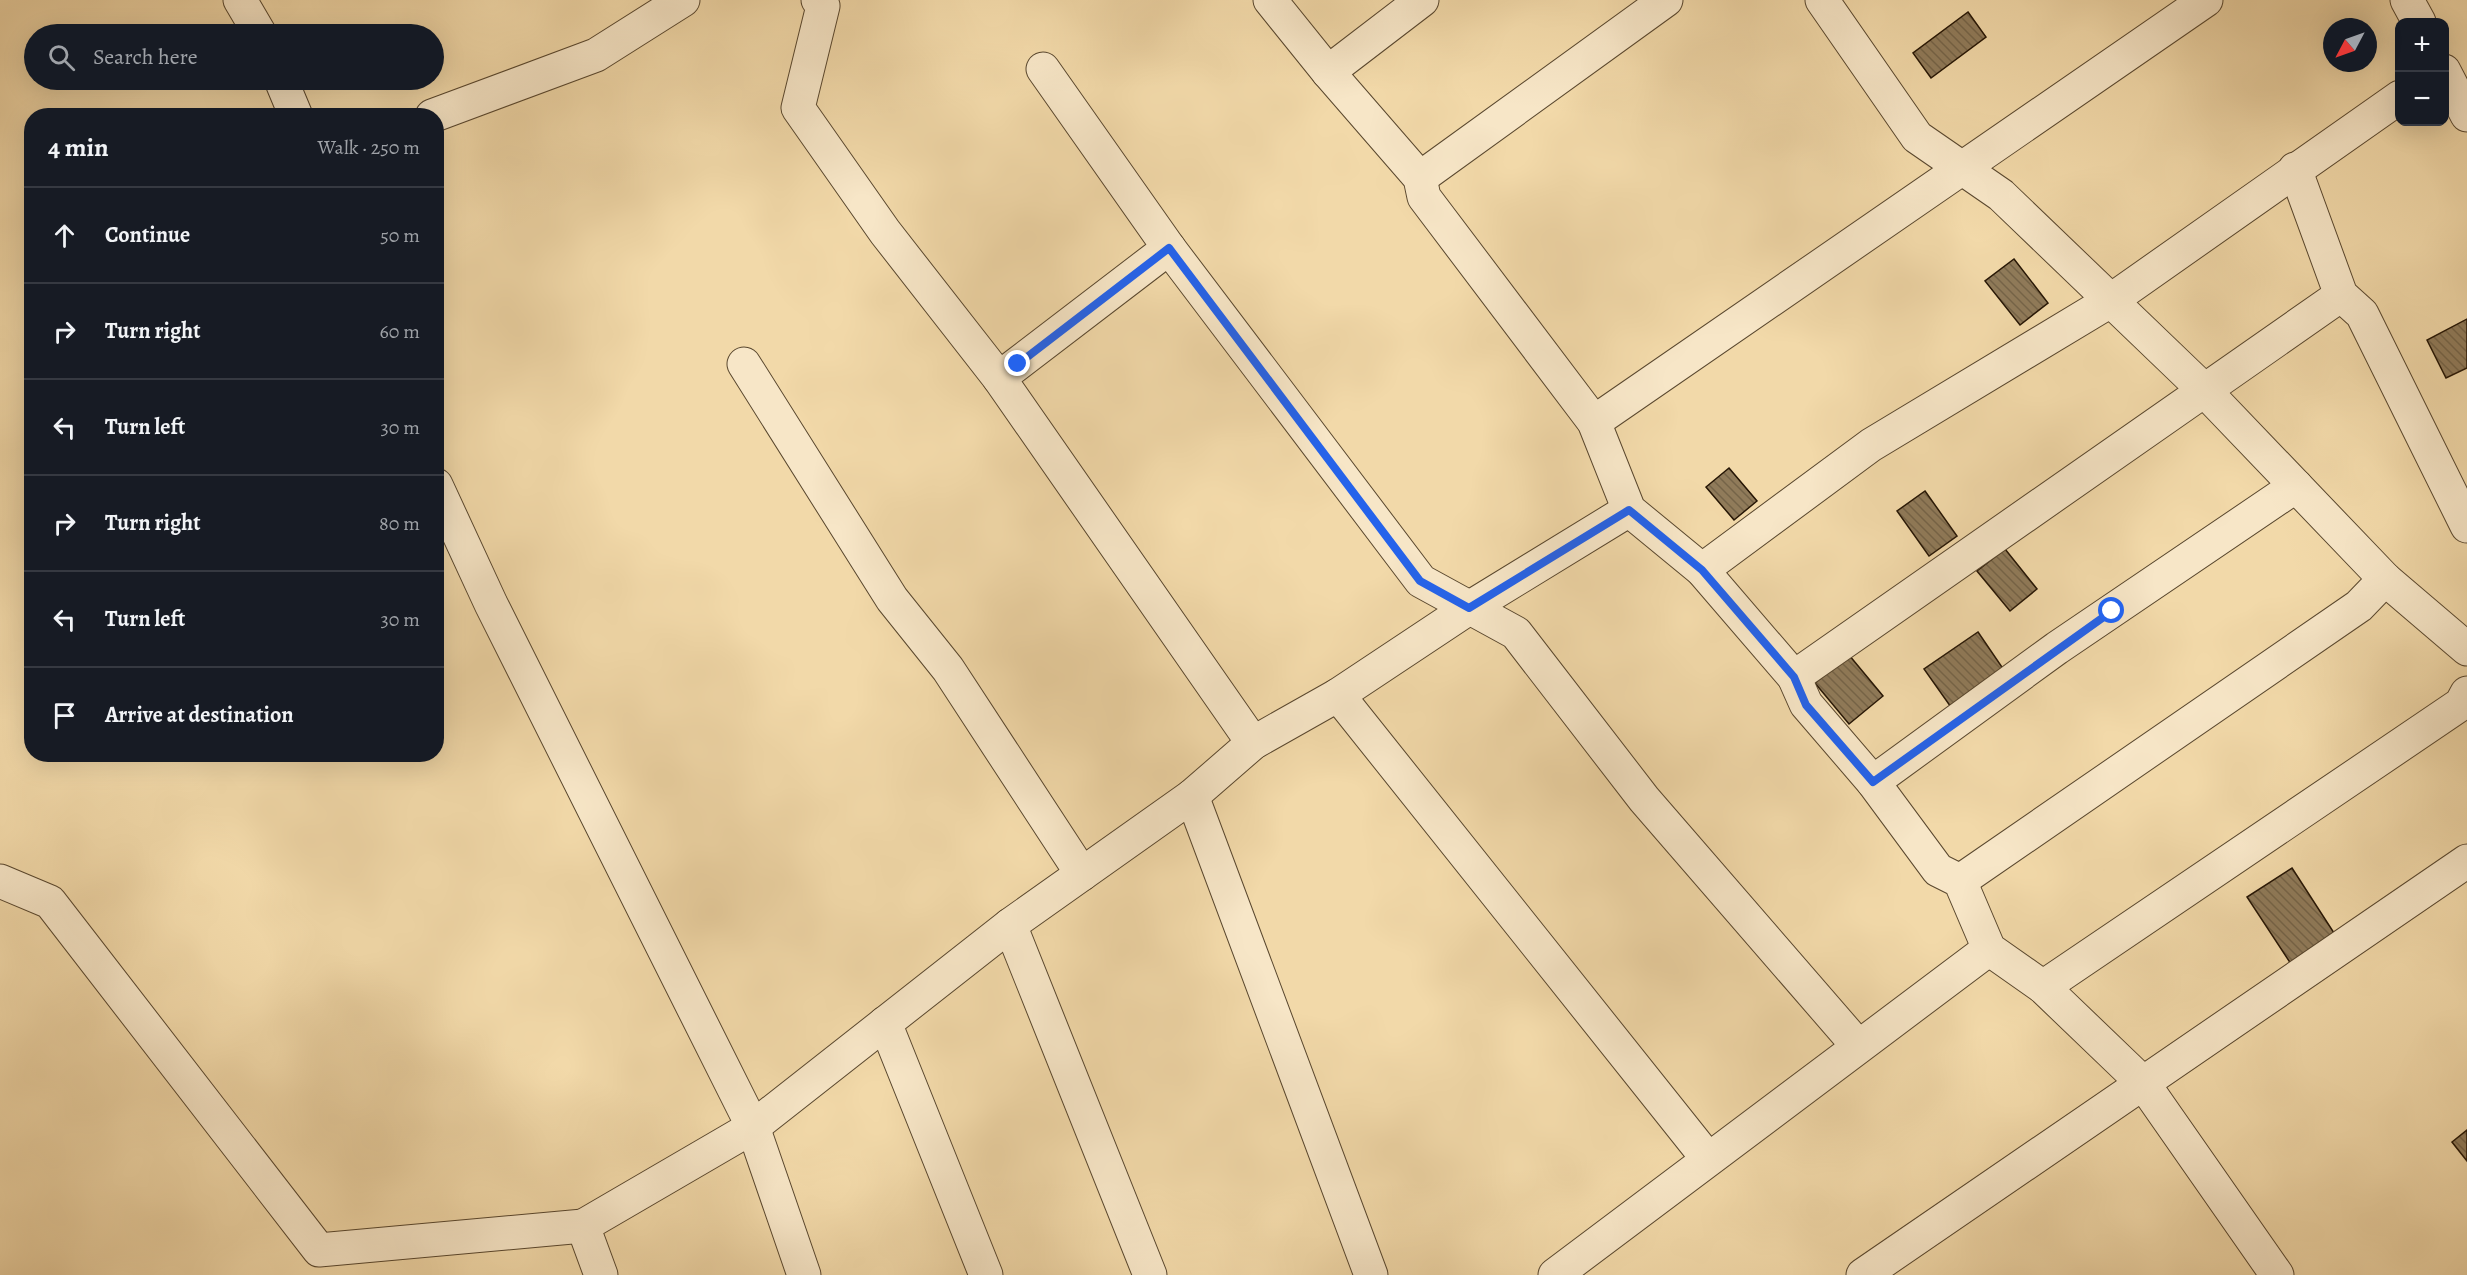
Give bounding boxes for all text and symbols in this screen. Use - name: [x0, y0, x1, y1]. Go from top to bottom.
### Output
- north arrow: [2323, 18, 2377, 72]
- map controls: [2395, 18, 2449, 126]
- button: +: [2395, 18, 2449, 72]
- search box: [24, 24, 444, 90]
- icon: search: [45, 41, 78, 74]
- text: Search here: [93, 42, 198, 72]
- button: −: [2395, 72, 2449, 126]
- text: 4 min: [48, 130, 109, 165]
- text: Walk · 250 m: [318, 134, 420, 161]
- icon: ahead: [48, 219, 81, 252]
- text: Continue: [105, 220, 190, 250]
- text: 50 m: [380, 222, 420, 249]
- icon: right: [48, 315, 81, 348]
- text: Turn right: [105, 316, 201, 346]
- text: 60 m: [380, 318, 420, 345]
- route end: [1004, 350, 1030, 376]
- icon: left: [48, 411, 81, 444]
- text: Turn left: [105, 412, 185, 442]
- text: 30 m: [380, 414, 420, 441]
- icon: right: [48, 507, 81, 540]
- text: Turn right: [105, 508, 201, 538]
- text: 80 m: [379, 510, 420, 537]
- route start: [2098, 597, 2124, 623]
- icon: left: [48, 603, 81, 636]
- text: Turn left: [105, 604, 185, 634]
- text: 30 m: [380, 606, 420, 633]
- icon: arrive: [48, 699, 81, 732]
- text: Arrive at destination: [105, 700, 294, 730]

